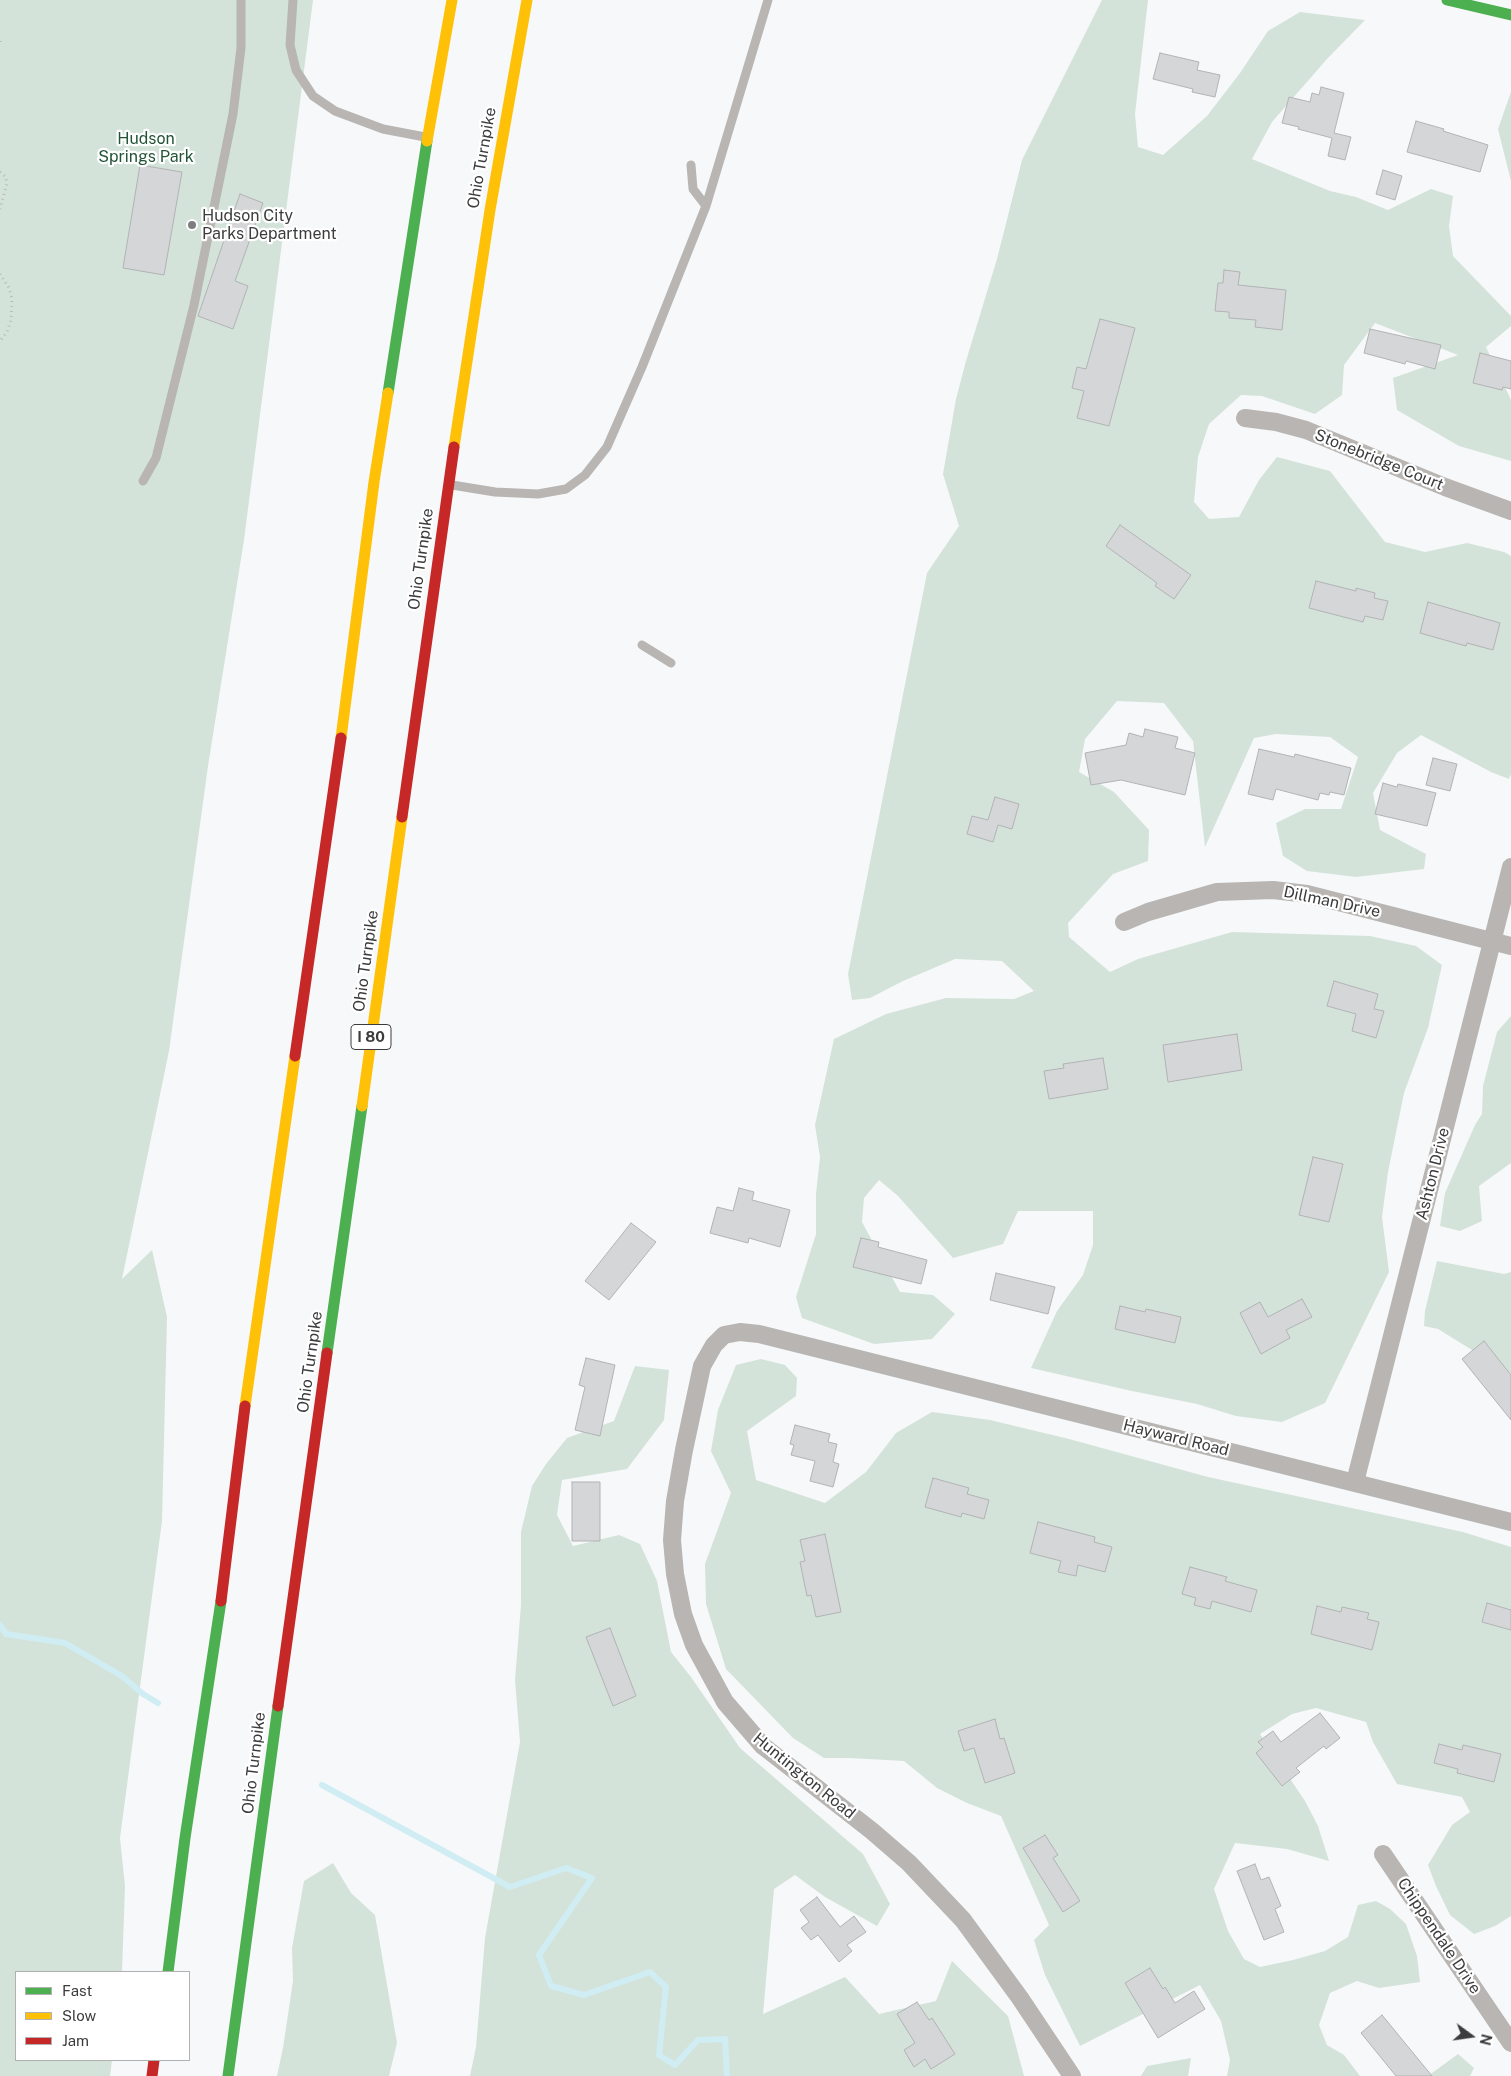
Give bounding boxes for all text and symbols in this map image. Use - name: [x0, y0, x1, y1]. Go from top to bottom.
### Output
- street label: Ohio Turnpike: [464, 106, 500, 210]
- park label: Hudson Springs Park: [98, 129, 194, 167]
- place label: Hudson City Parks Department: [202, 206, 337, 244]
- marker: Hudson City Parks Department: [186, 219, 198, 231]
- street label: Stonebridge Court: [1312, 425, 1446, 495]
- street label: Ohio Turnpike: [404, 507, 438, 611]
- street label: Dillman Drive: [1282, 882, 1382, 922]
- street label: Ohio Turnpike: [349, 909, 383, 1013]
- road number: I 80: [351, 1024, 391, 1050]
- street label: Ashton Drive: [1412, 1126, 1454, 1222]
- street label: Ohio Turnpike: [293, 1310, 327, 1414]
- street label: Hayward Road: [1121, 1416, 1231, 1460]
- street label: Ohio Turnpike: [238, 1711, 270, 1815]
- street label: Huntington Road: [749, 1729, 859, 1823]
- street label: Chippendale Drive: [1393, 1874, 1485, 1998]
- legend: [15, 1971, 190, 2061]
- text: Fast: [62, 1982, 92, 1999]
- text: Slow: [62, 2007, 96, 2024]
- north arrow: [1446, 2011, 1496, 2061]
- text: Jam: [62, 2032, 89, 2049]
- text: N: [1476, 2032, 1495, 2047]

